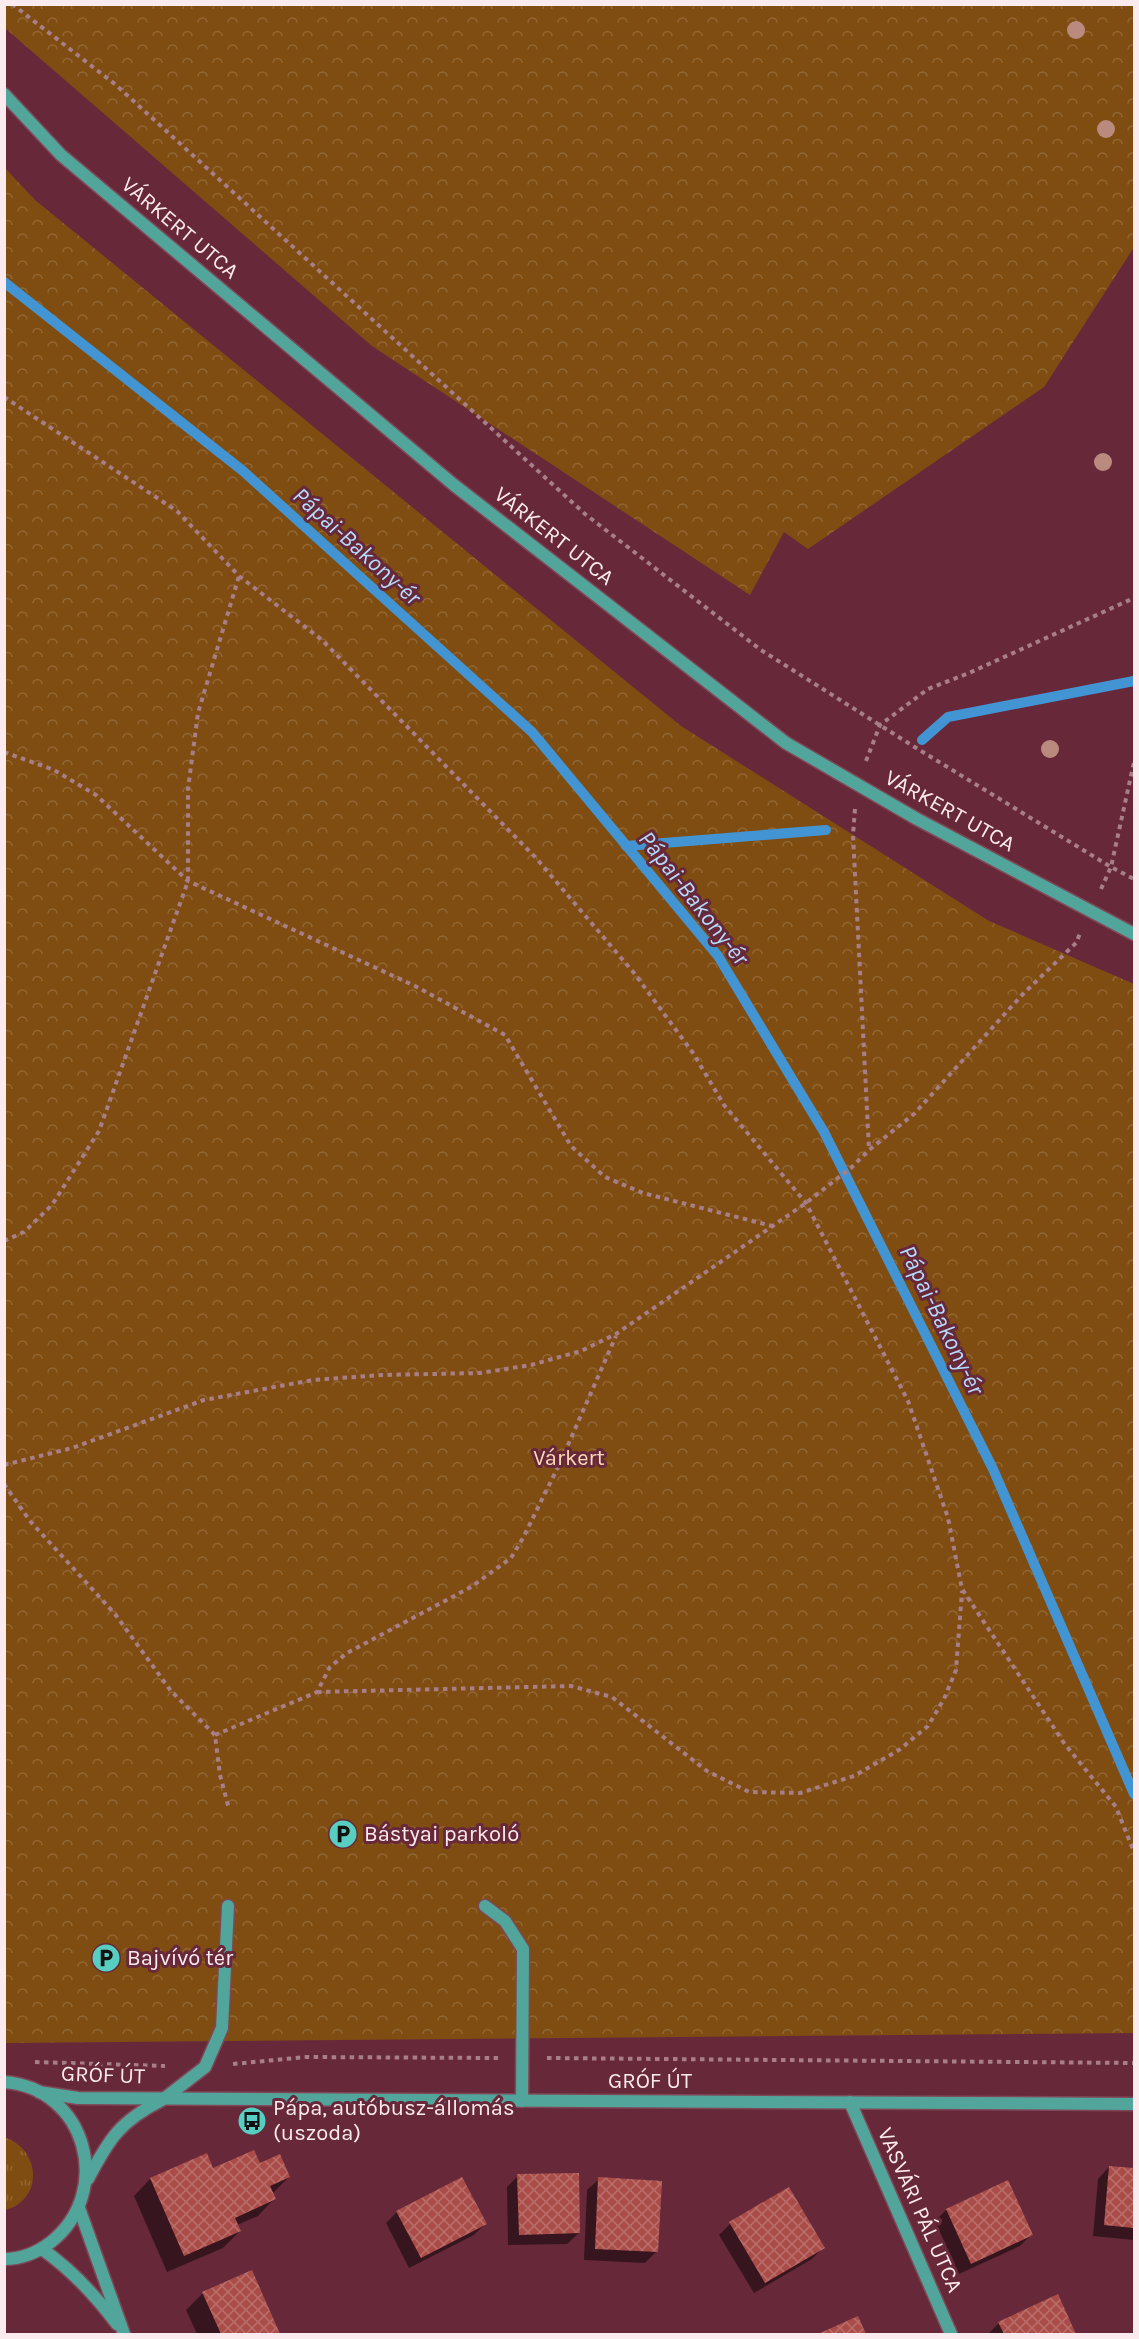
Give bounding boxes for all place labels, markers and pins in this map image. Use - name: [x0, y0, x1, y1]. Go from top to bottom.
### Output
- parking icon: Bástyai parkoló: [327, 1818, 359, 1850]
- place label: Bástyai parkoló: [364, 1821, 519, 1847]
- parking icon: Bajvívó tér: [90, 1942, 122, 1974]
- place label: Bajvívó tér: [127, 1945, 233, 1971]
- place label: Pápa, autóbusz-állomás (uszoda): [273, 2095, 515, 2146]
- bus stop icon: Pápa, autóbusz-állomás (uszoda): [236, 2105, 268, 2137]

